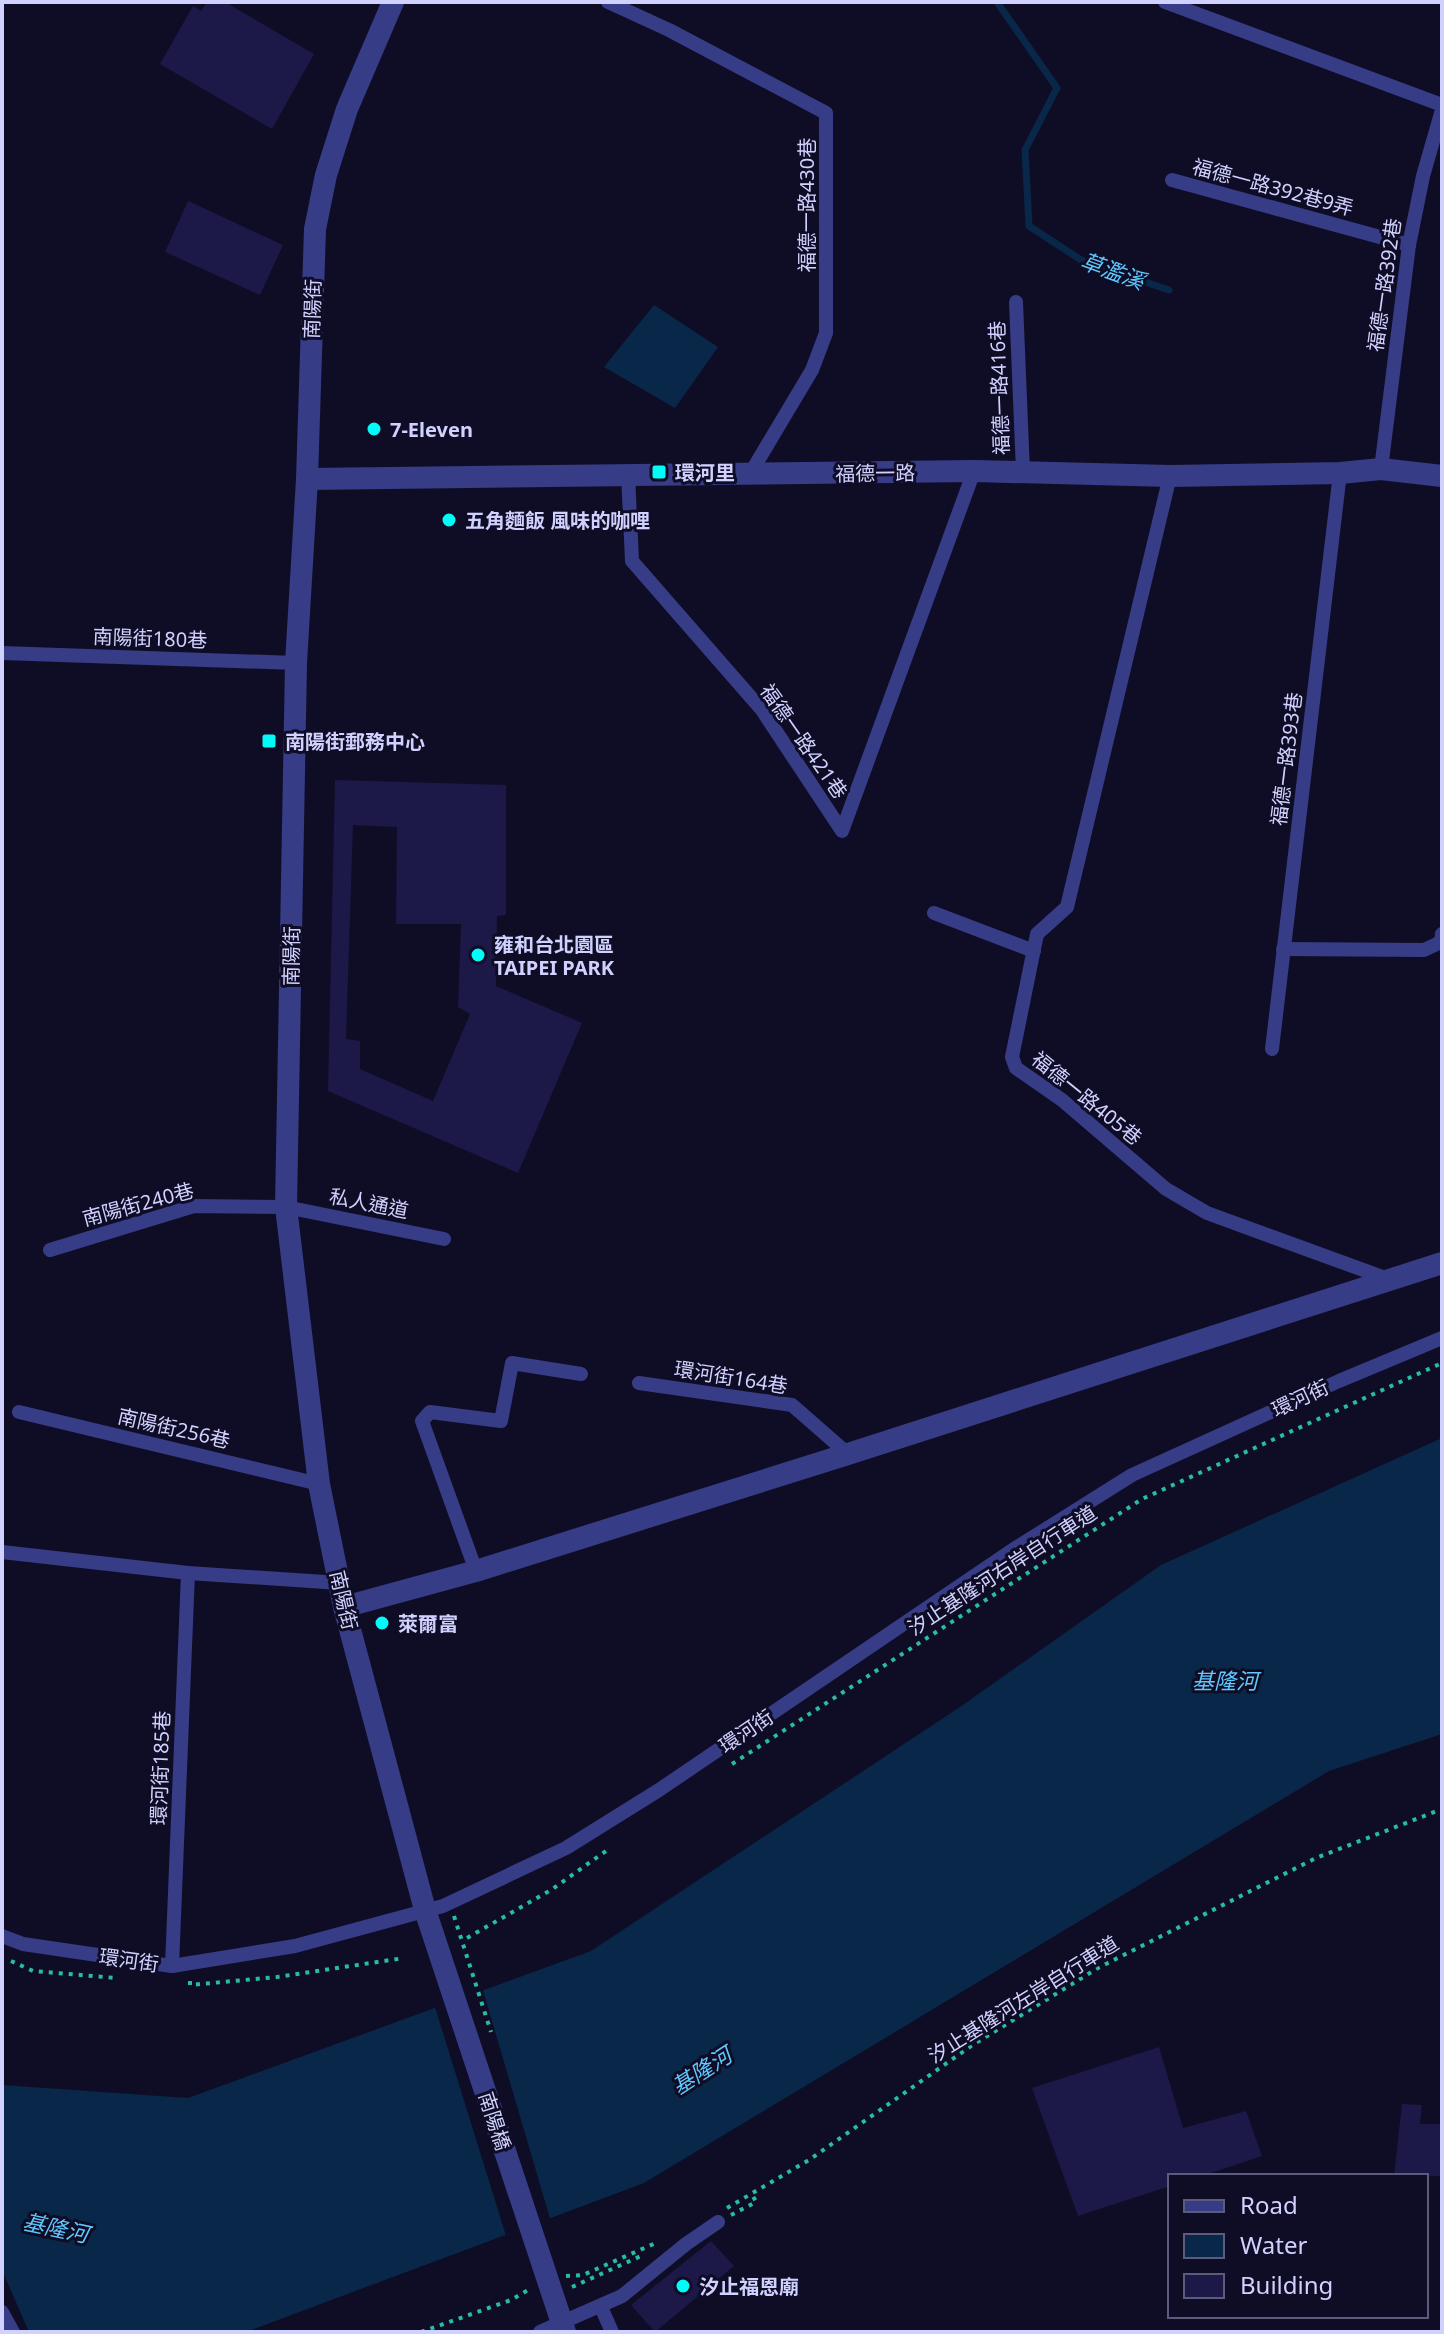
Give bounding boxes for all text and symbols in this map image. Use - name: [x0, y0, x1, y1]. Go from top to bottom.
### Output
- street label: 福德一路430巷: [793, 138, 820, 272]
- street label: 福德一路392巷9弄: [1189, 153, 1357, 221]
- street label: 福德一路392巷: [1361, 217, 1407, 353]
- water label: 草濫溪: [1077, 245, 1152, 296]
- street label: 南陽街: [297, 279, 327, 339]
- street label: 福德一路416巷: [983, 320, 1015, 456]
- place label: 7-Eleven: [390, 416, 473, 443]
- marker: 7-Eleven: [365, 420, 383, 438]
- place label: 環河里: [675, 459, 735, 486]
- street label: 福德一路: [835, 459, 915, 487]
- marker: 環河里: [650, 463, 668, 481]
- place label: 五角麵飯 風味的咖哩: [465, 507, 650, 534]
- marker: 五角麵飯 風味的咖哩: [440, 511, 458, 529]
- street label: 南陽街180巷: [92, 623, 208, 653]
- street label: 福德一路421巷: [754, 678, 854, 804]
- street label: 福德一路393巷: [1264, 691, 1308, 827]
- place label: 南陽街郵務中心: [285, 728, 425, 755]
- marker: 南陽街郵務中心: [260, 732, 278, 750]
- street label: 南陽街: [277, 926, 305, 986]
- place label: 雍和台北園區 TAIPEI PARK: [494, 931, 615, 981]
- marker: 雍和台北園區 TAIPEI PARK: [469, 946, 487, 964]
- street label: 福德一路405巷: [1026, 1045, 1148, 1151]
- street label: 南陽街240巷: [79, 1176, 197, 1232]
- street label: 私人通道: [327, 1182, 411, 1224]
- street label: 環河街164巷: [672, 1355, 790, 1399]
- street label: 環河街: [1267, 1373, 1333, 1423]
- street label: 南陽街256巷: [115, 1402, 233, 1454]
- street label: 汐止基隆河右岸自行車道: [902, 1499, 1102, 1641]
- street label: 南陽街: [324, 1568, 364, 1632]
- place label: 萊爾富: [398, 1610, 458, 1637]
- marker: 萊爾富: [373, 1614, 391, 1632]
- water label: 基隆河: [1192, 1665, 1262, 1695]
- street label: 環河街: [714, 1703, 778, 1759]
- street label: 環河街185巷: [145, 1710, 175, 1826]
- street label: 汐止基隆河左岸自行車道: [923, 1929, 1123, 2069]
- street label: 環河街: [97, 1942, 161, 1978]
- water label: 基隆河: [665, 2037, 740, 2101]
- street label: 南陽橋: [473, 2088, 517, 2154]
- legend: [1168, 2174, 1428, 2318]
- text: Road: [1240, 2188, 1298, 2221]
- water label: 基隆河: [21, 2205, 95, 2249]
- text: Water: [1240, 2228, 1308, 2261]
- text: Building: [1240, 2268, 1333, 2301]
- place label: 汐止福恩廟: [699, 2273, 799, 2300]
- marker: 汐止福恩廟: [674, 2277, 692, 2295]

